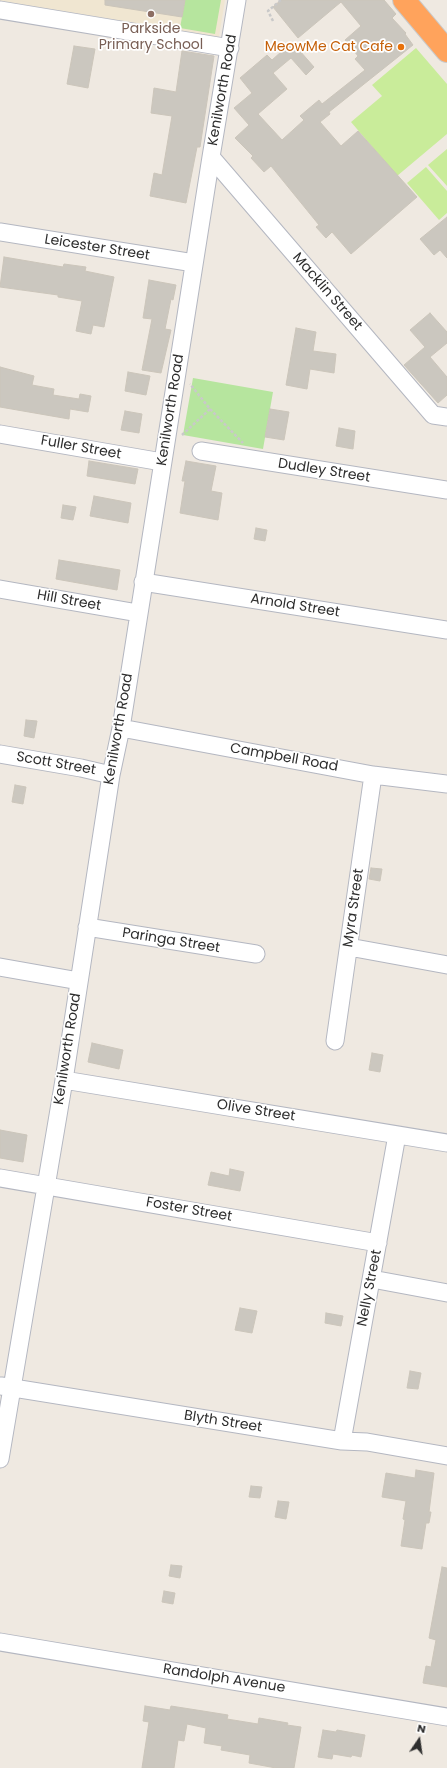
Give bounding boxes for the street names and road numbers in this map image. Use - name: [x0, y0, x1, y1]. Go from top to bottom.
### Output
- street label: Kenilworth Road: [205, 33, 241, 147]
- street label: Leicester Street: [43, 231, 151, 265]
- street label: Macklin Street: [289, 250, 365, 334]
- street label: Kenilworth Road: [154, 353, 188, 467]
- street label: Fuller Street: [39, 433, 123, 463]
- street label: Dudley Street: [277, 455, 371, 487]
- street label: Hill Street: [36, 587, 102, 615]
- street label: Arnold Street: [249, 591, 341, 621]
- street label: Kenilworth Road: [101, 672, 137, 786]
- street label: Campbell Road: [229, 740, 339, 776]
- street label: Scott Street: [15, 749, 97, 779]
- street label: Myra Street: [340, 868, 368, 948]
- street label: Paringa Street: [121, 925, 221, 957]
- street label: Kenilworth Road: [51, 992, 85, 1106]
- street label: Olive Street: [216, 1097, 296, 1125]
- street label: Foster Street: [145, 1194, 233, 1226]
- street label: Nelly Street: [354, 1248, 386, 1328]
- street label: Blyth Street: [183, 1408, 263, 1436]
- street label: Randolph Avenue: [162, 1661, 286, 1697]

